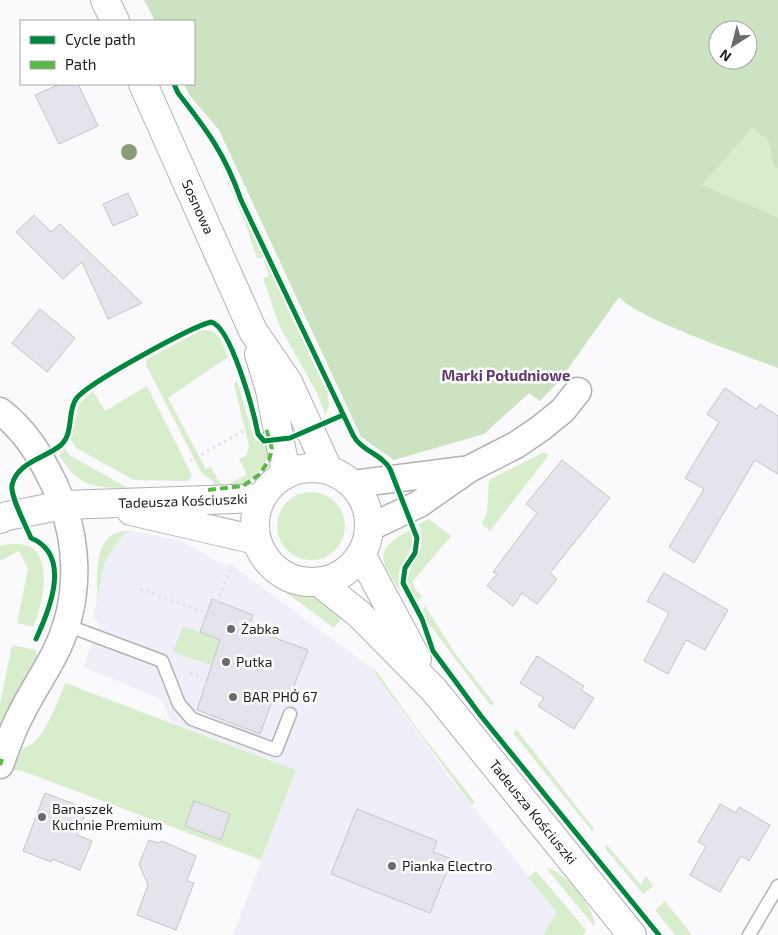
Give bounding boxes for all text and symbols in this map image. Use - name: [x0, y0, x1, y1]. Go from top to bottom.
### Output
- legend: [20, 20, 195, 85]
- north arrow: [708, 20, 758, 70]
- text: Cycle path: [65, 30, 136, 48]
- text: N: [716, 46, 734, 66]
- text: Path: [65, 55, 96, 73]
- street label: Sosnowa: [179, 177, 218, 237]
- district label: Marki Południowe: [442, 366, 570, 384]
- street label: Tadeusza Kościuszki: [118, 490, 248, 511]
- place label: Żabka: [241, 620, 279, 637]
- marker: Żabka: [225, 623, 237, 635]
- place label: Putka: [236, 653, 272, 670]
- marker: Putka: [220, 656, 232, 668]
- place label: BAR PHỞ 67: [243, 688, 317, 705]
- marker: BAR PHỞ 67: [227, 691, 239, 703]
- street label: Tadeusza Kościuszki: [486, 756, 581, 867]
- place label: Banaszek Kuchnie Premium: [52, 800, 163, 833]
- marker: Banaszek Kuchnie Premium: [36, 811, 48, 823]
- place label: Pianka Electro: [402, 857, 493, 874]
- marker: Pianka Electro: [386, 860, 398, 872]

